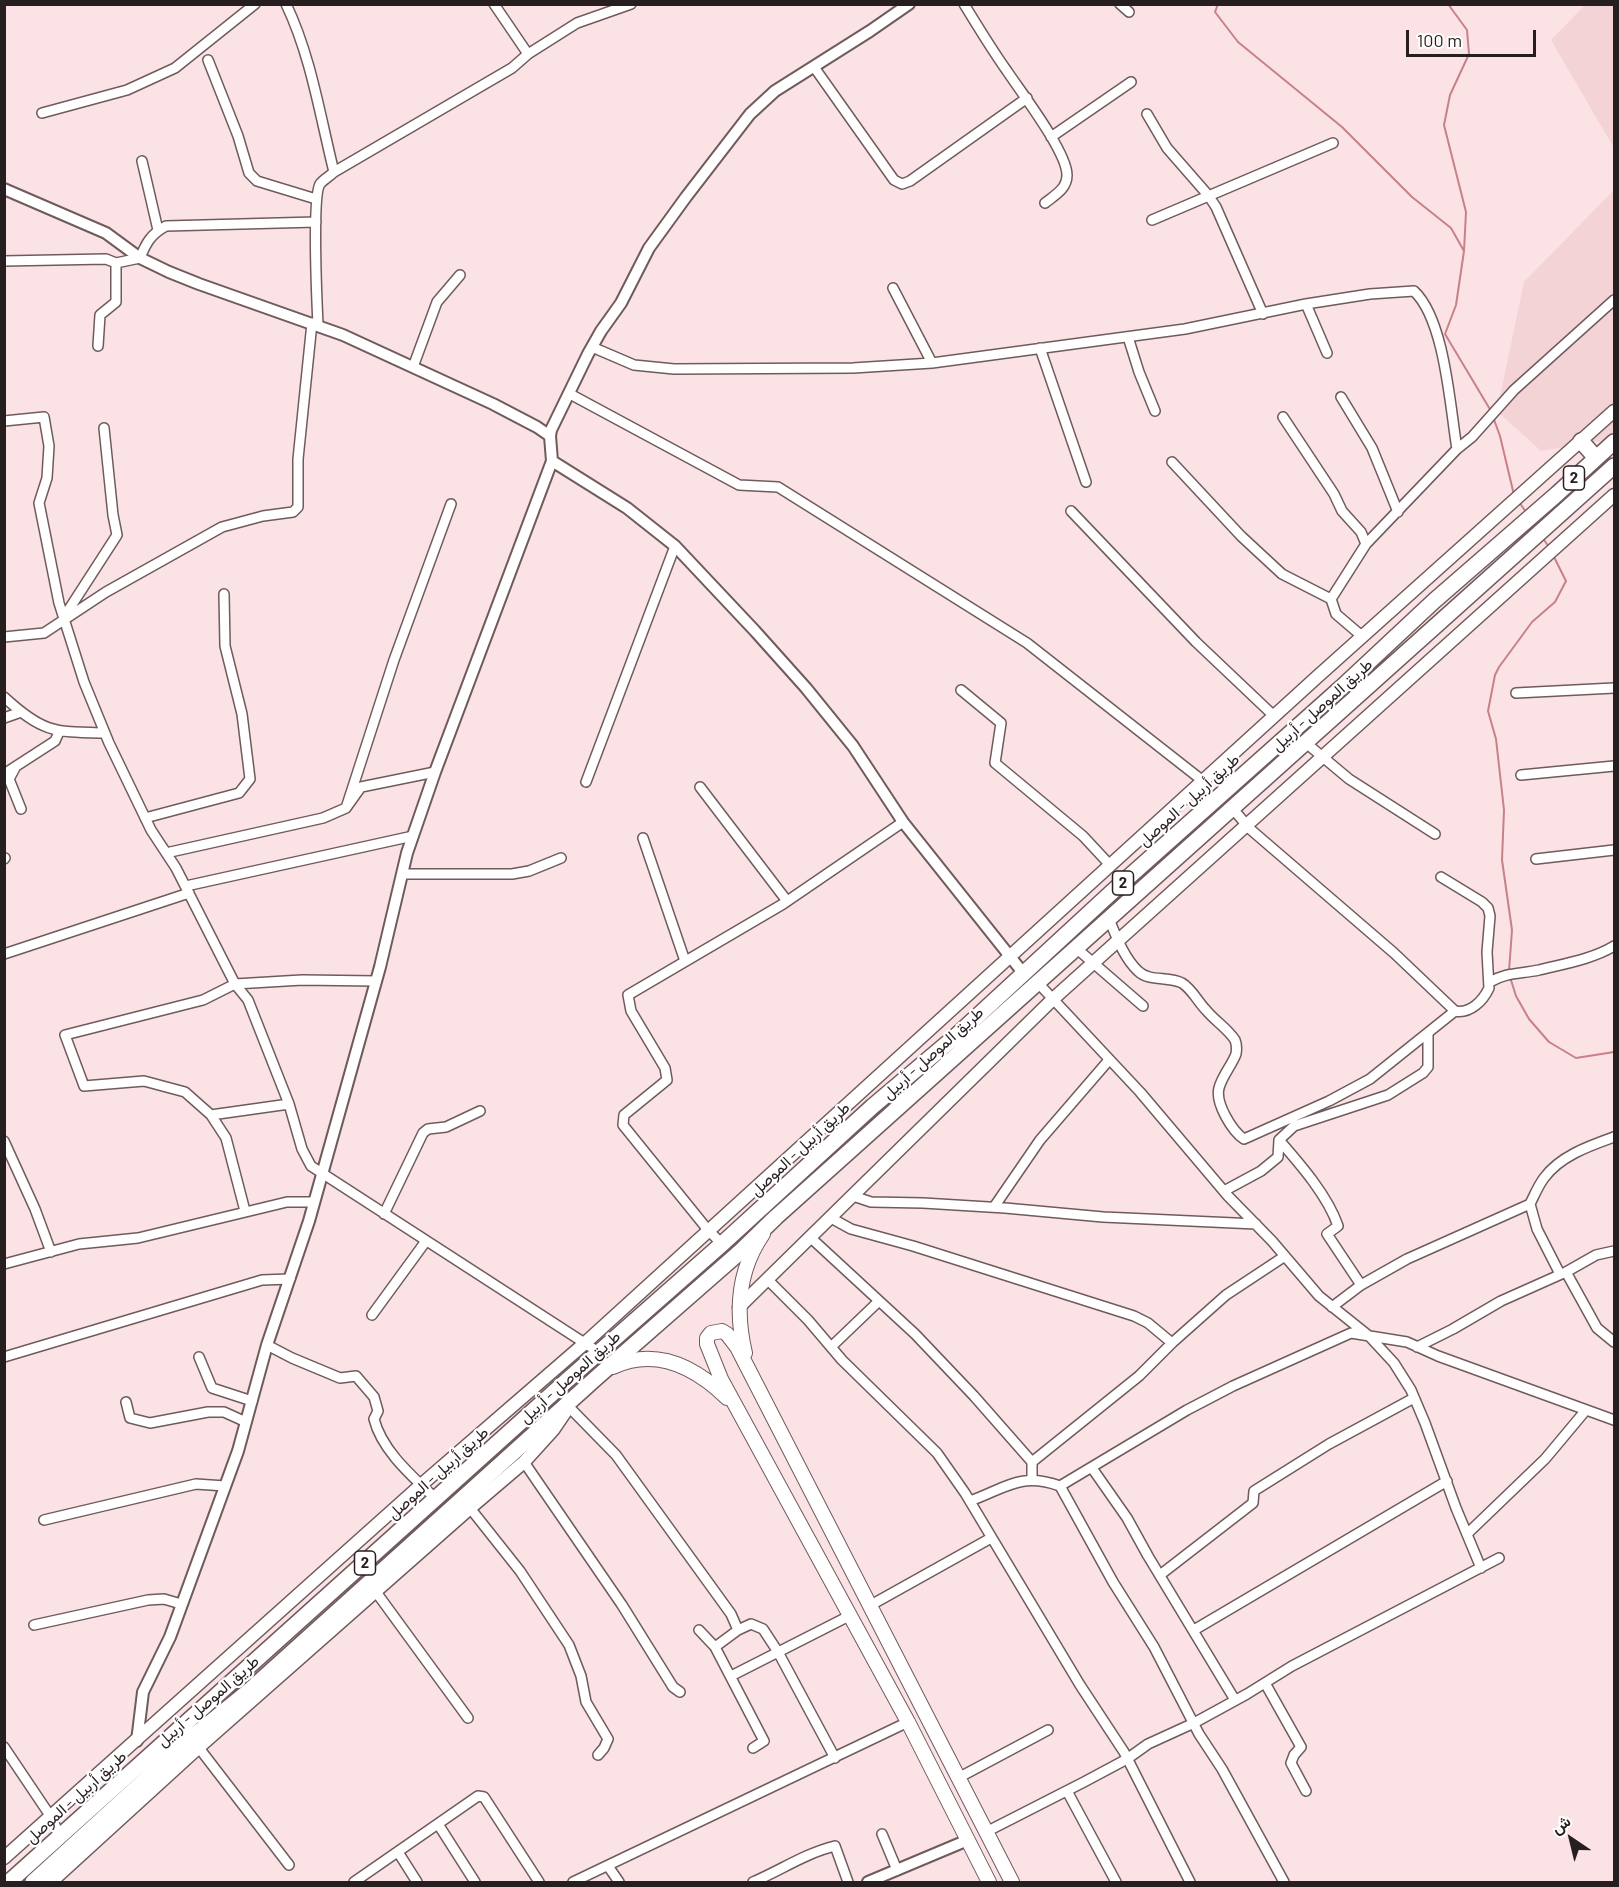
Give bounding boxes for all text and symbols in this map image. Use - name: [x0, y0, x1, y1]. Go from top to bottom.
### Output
- scale bar: [1409, 18, 1540, 56]
- text: 100 m: [1417, 29, 1462, 51]
- road number: 2: [1564, 466, 1584, 490]
- street label: طريق الموصل - أربيل: [1268, 655, 1376, 755]
- street label: طريق أربيل - الموصل: [1135, 750, 1243, 850]
- road number: 2: [1112, 871, 1134, 895]
- street label: طريق الموصل - أربيل: [879, 1003, 987, 1103]
- street label: طريق أربيل - الموصل: [746, 1098, 854, 1200]
- street label: طريق الموصل - أربيل: [516, 1327, 624, 1427]
- street label: طريق أربيل - الموصل: [384, 1423, 492, 1523]
- road number: 2: [354, 1551, 376, 1575]
- street label: طريق الموصل - أربيل: [153, 1651, 263, 1751]
- street label: طريق أربيل - الموصل: [22, 1747, 130, 1847]
- north arrow: [1541, 1809, 1601, 1869]
- text: ش: [1547, 1811, 1574, 1837]

